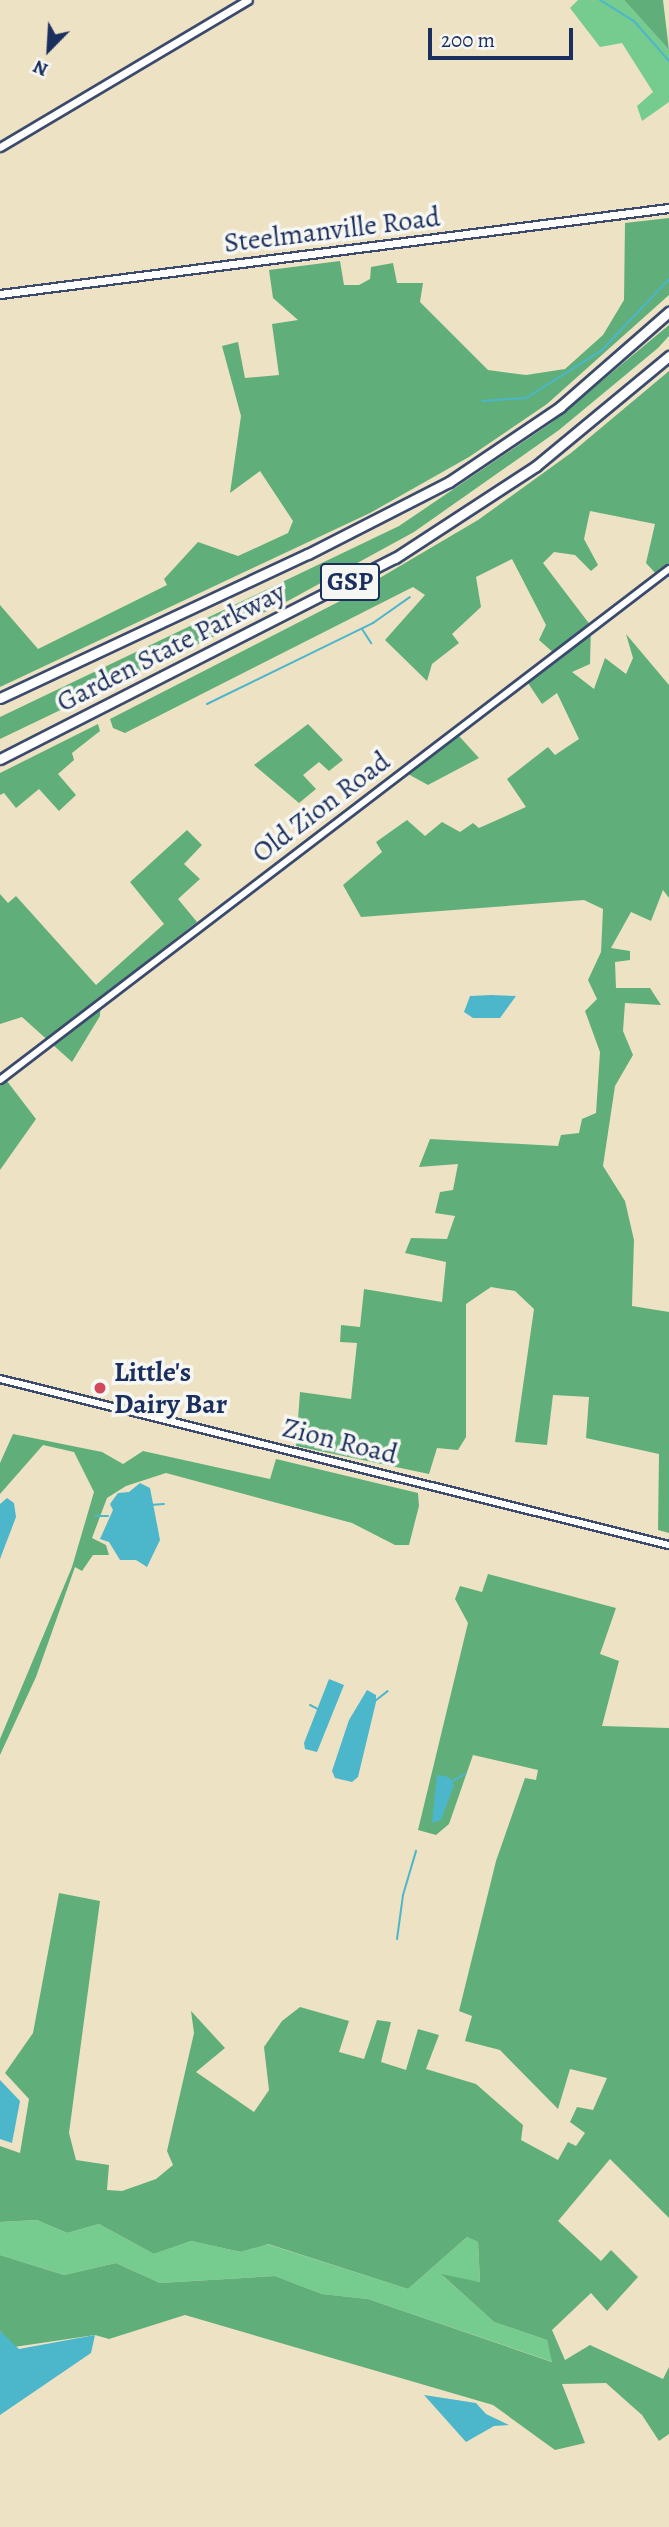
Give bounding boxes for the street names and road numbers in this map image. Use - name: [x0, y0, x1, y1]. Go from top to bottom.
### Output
- street label: Steelmanville Road: [222, 200, 442, 260]
- road number: GSP: [318, 560, 382, 604]
- street label: Garden State Parkway: [51, 575, 291, 719]
- street label: Old Zion Road: [246, 744, 396, 870]
- street label: Zion Road: [279, 1411, 401, 1471]

